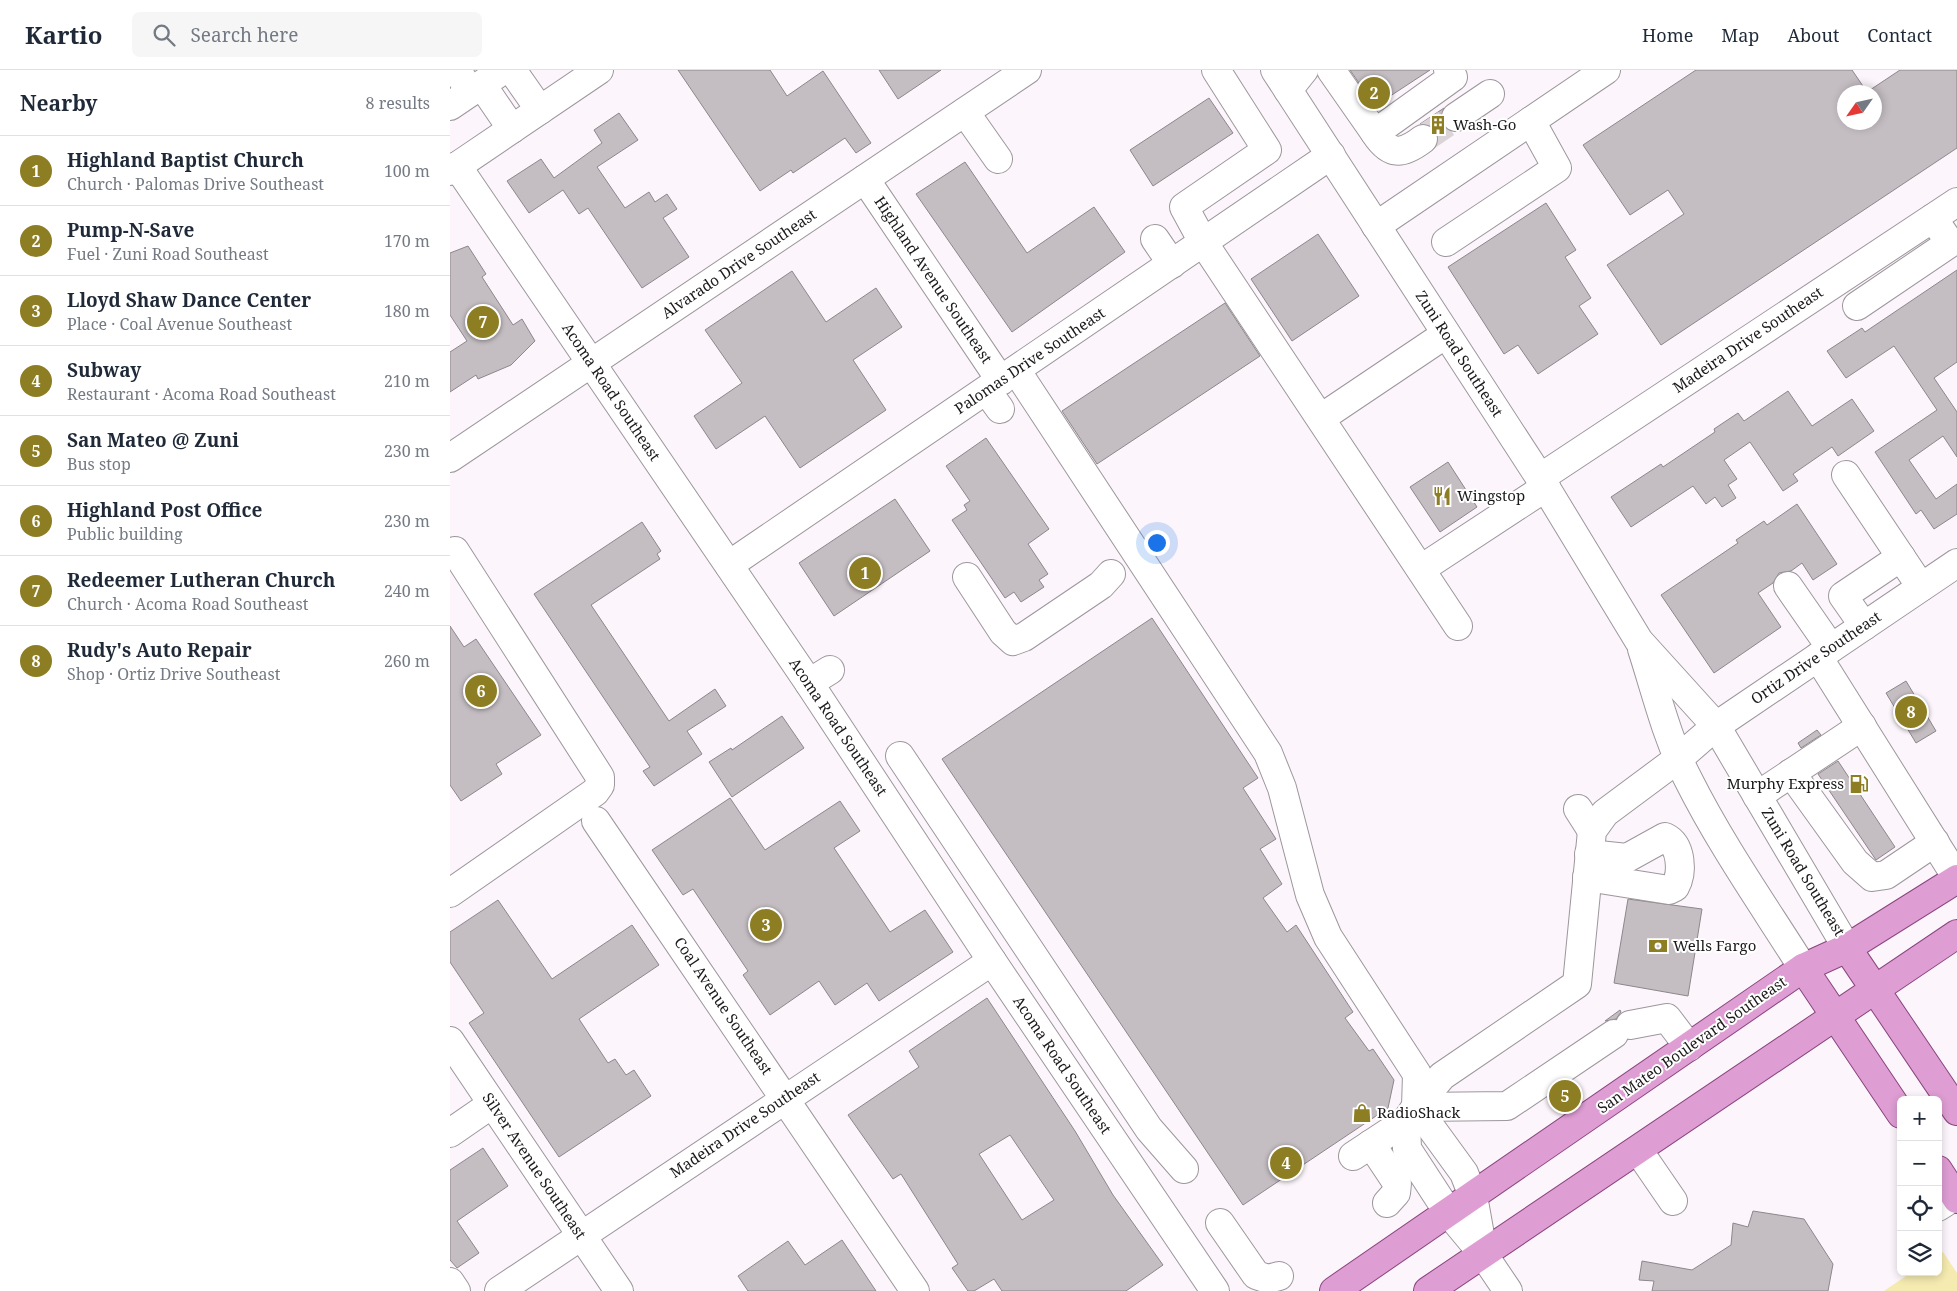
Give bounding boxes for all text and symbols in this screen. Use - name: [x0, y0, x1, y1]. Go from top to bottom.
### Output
- search box: [132, 12, 482, 57]
- text: Kartio: [25, 18, 102, 51]
- icon: search: [150, 21, 178, 49]
- text: Search here: [190, 22, 298, 48]
- text: Home: [1642, 23, 1693, 47]
- text: Map: [1721, 23, 1759, 47]
- text: About: [1787, 23, 1839, 47]
- text: Contact: [1867, 23, 1932, 47]
- pin: 2: [1358, 74, 1390, 112]
- north arrow: [1837, 85, 1882, 130]
- text: Nearby: [20, 89, 98, 117]
- text: 8 results: [366, 92, 430, 114]
- building icon: Wash-Go: [1427, 114, 1449, 136]
- place label: Wash-Go: [1453, 114, 1516, 134]
- text: Highland Baptist Church: [67, 147, 304, 173]
- text: 1: [31, 160, 41, 182]
- text: 100 m: [384, 160, 430, 182]
- text: Church · Palomas Drive Southeast: [67, 173, 324, 195]
- street label: Highland Avenue Southeast: [870, 192, 997, 367]
- street label: Alvarado Drive Southeast: [657, 204, 820, 322]
- text: Pump-N-Save: [67, 217, 194, 243]
- text: 2: [31, 230, 41, 252]
- text: 170 m: [384, 230, 430, 252]
- text: Fuel · Zuni Road Southeast: [67, 243, 269, 265]
- street label: Madeira Drive Southeast: [1669, 281, 1826, 397]
- text: Lloyd Shaw Dance Center: [67, 287, 311, 313]
- street label: Zuni Road Southeast: [1412, 287, 1508, 420]
- text: 3: [31, 300, 41, 322]
- text: 180 m: [384, 300, 430, 322]
- street label: Palomas Drive Southeast: [950, 302, 1108, 418]
- pin: 7: [467, 303, 499, 341]
- text: Place · Coal Avenue Southeast: [67, 313, 292, 335]
- street label: Acoma Road Southeast: [558, 318, 666, 464]
- text: Subway: [67, 357, 141, 383]
- text: 4: [31, 370, 41, 392]
- text: 210 m: [384, 370, 430, 392]
- text: Restaurant · Acoma Road Southeast: [67, 383, 336, 405]
- text: San Mateo @ Zuni: [67, 427, 239, 453]
- text: 5: [31, 440, 41, 462]
- text: 230 m: [384, 440, 430, 462]
- text: Bus stop: [67, 453, 131, 475]
- restaurant icon: Wingstop: [1431, 485, 1453, 507]
- place label: Wingstop: [1457, 485, 1525, 505]
- text: Highland Post Office: [67, 497, 262, 523]
- text: 6: [31, 510, 41, 532]
- text: 230 m: [384, 510, 430, 532]
- text: Public building: [67, 523, 183, 545]
- your location: [1144, 530, 1170, 556]
- pin: 1: [849, 554, 881, 592]
- text: Redeemer Lutheran Church: [67, 567, 336, 593]
- text: 7: [31, 580, 41, 602]
- text: 240 m: [384, 580, 430, 602]
- text: Church · Acoma Road Southeast: [67, 593, 308, 615]
- street label: Ortiz Drive Southeast: [1746, 606, 1884, 708]
- text: Rudy's Auto Repair: [67, 637, 252, 663]
- text: 8: [31, 650, 41, 672]
- text: 260 m: [384, 650, 430, 672]
- street label: Acoma Road Southeast: [785, 653, 893, 799]
- text: Shop · Ortiz Drive Southeast: [67, 663, 280, 685]
- pin: 6: [465, 672, 497, 710]
- pin: 8: [1895, 693, 1927, 731]
- place label: Murphy Express: [1727, 773, 1844, 793]
- fuel station icon: Murphy Express: [1848, 773, 1870, 795]
- street label: Zuni Road Southeast: [1758, 804, 1850, 939]
- pin: 3: [750, 906, 782, 944]
- street label: Coal Avenue Southeast: [670, 933, 777, 1078]
- bank icon: Wells Fargo: [1647, 935, 1669, 957]
- place label: Wells Fargo: [1673, 935, 1756, 955]
- street label: San Mateo Boulevard Southeast: [1593, 971, 1790, 1117]
- street label: Acoma Road Southeast: [1009, 991, 1117, 1137]
- street label: Madeira Drive Southeast: [666, 1066, 823, 1182]
- pin: 5: [1549, 1077, 1581, 1115]
- street label: Silver Avenue Southeast: [478, 1088, 591, 1243]
- map controls: [1897, 1096, 1942, 1276]
- button: +: [1897, 1096, 1942, 1141]
- shop icon: RadioShack: [1351, 1102, 1373, 1124]
- place label: RadioShack: [1377, 1102, 1460, 1122]
- button: −: [1897, 1141, 1942, 1186]
- pin: 4: [1270, 1144, 1302, 1182]
- button: locate: [1897, 1186, 1942, 1231]
- button: layers: [1897, 1231, 1942, 1276]

